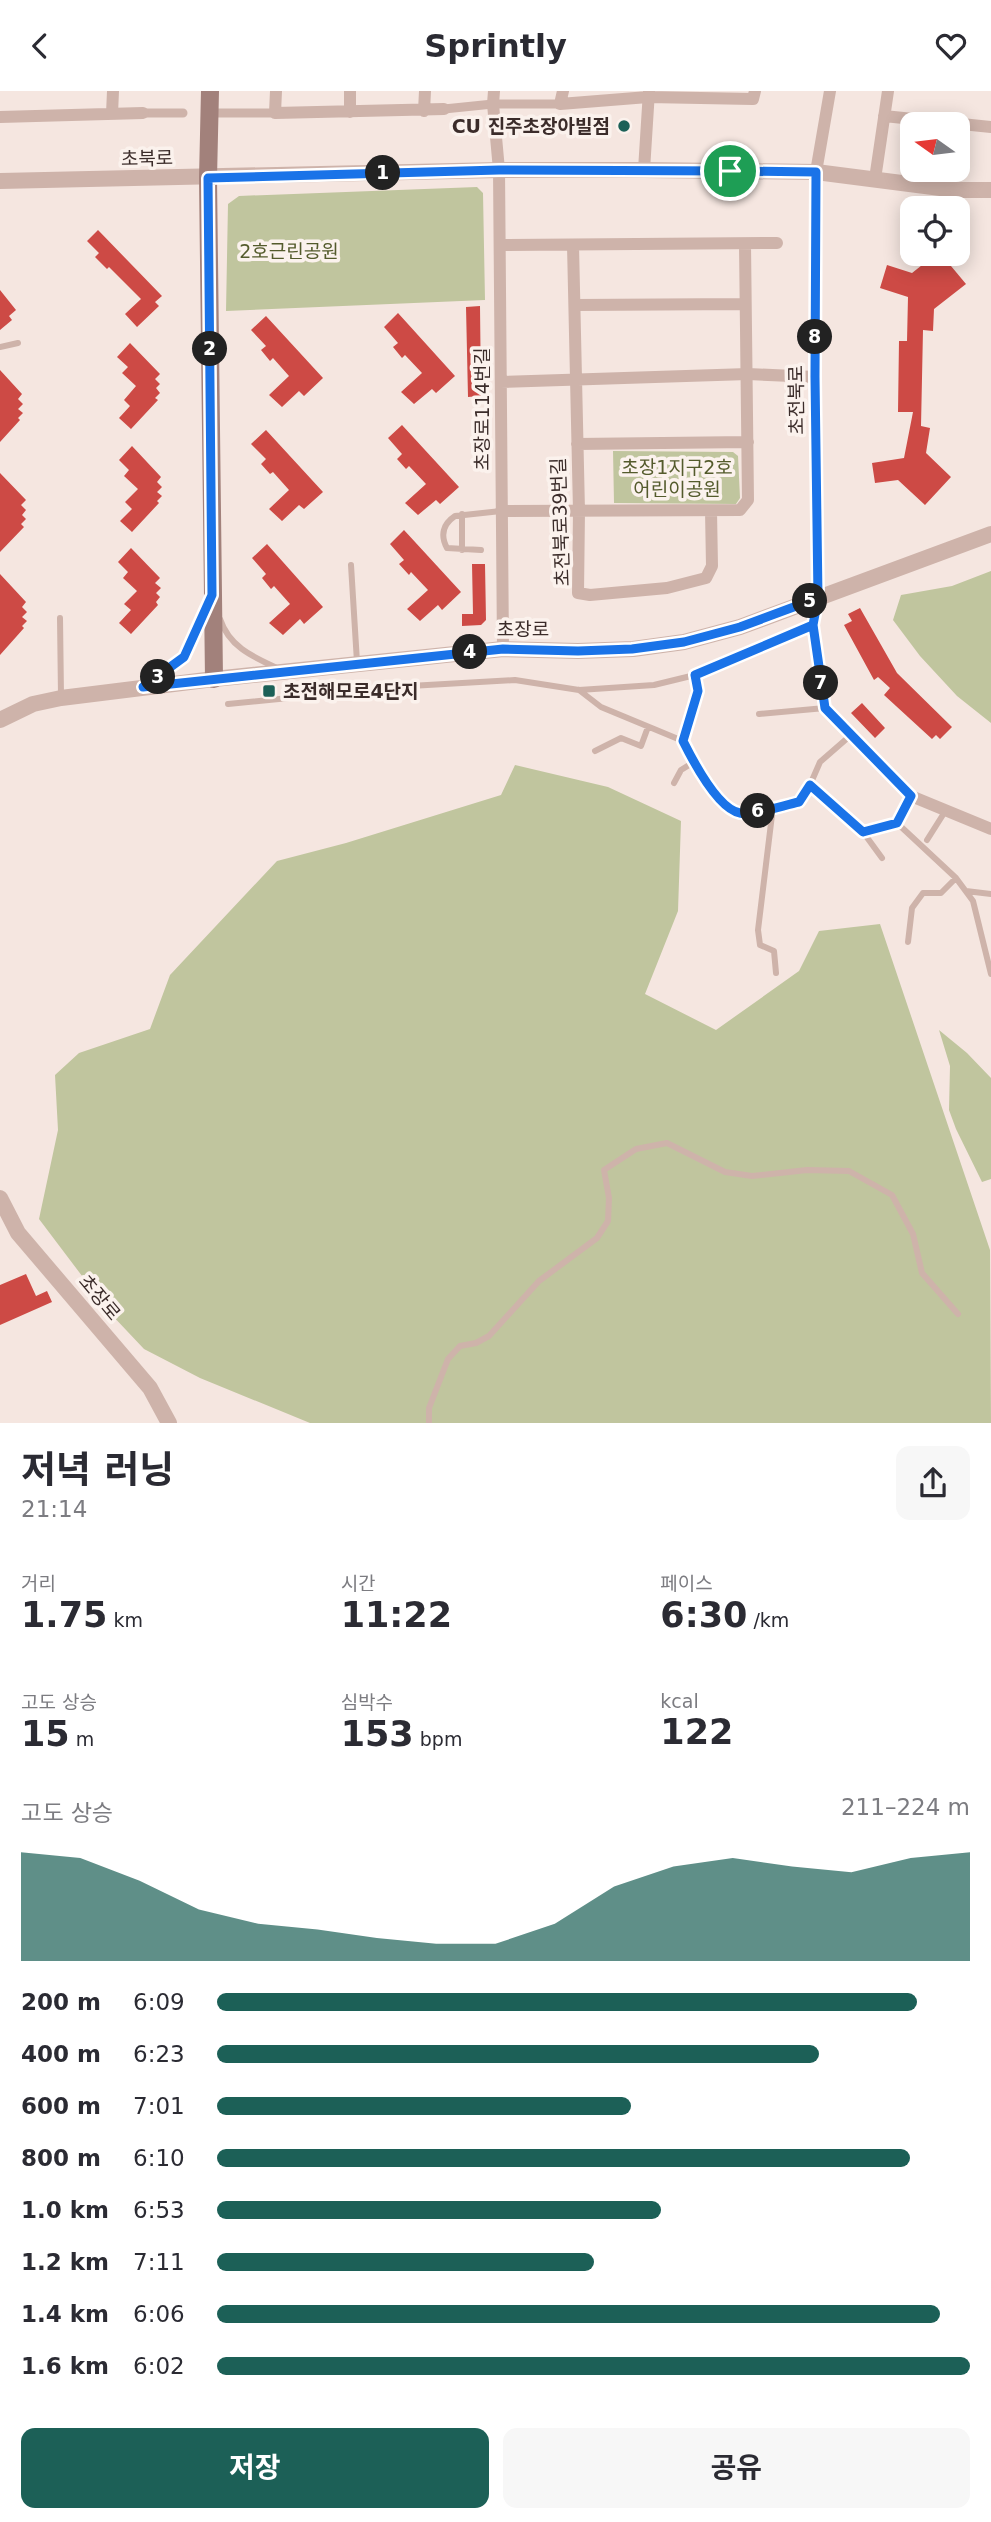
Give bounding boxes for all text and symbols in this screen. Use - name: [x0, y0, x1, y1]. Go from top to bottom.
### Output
- icon: back: [21, 27, 59, 65]
- text: Sprintly: [424, 27, 567, 65]
- icon: heart: [932, 27, 970, 65]
- north arrow: [900, 112, 970, 182]
- map controls: [900, 112, 970, 266]
- place label: CU 진주초장아빌점: [452, 115, 610, 137]
- marker: CU 진주초장아빌점: [616, 118, 632, 134]
- pin: [700, 141, 760, 201]
- street label: 초북로: [121, 147, 173, 169]
- icon: arrive: [711, 152, 749, 190]
- pin: 1: [366, 155, 400, 191]
- text: 1: [376, 161, 389, 183]
- button: locate: [900, 196, 970, 266]
- park label: 2호근린공원: [239, 240, 339, 262]
- pin: 8: [798, 320, 832, 355]
- text: 8: [808, 325, 821, 347]
- pin: 2: [192, 331, 228, 367]
- text: 2: [203, 337, 216, 359]
- street label: 초장로114번길: [471, 347, 493, 471]
- street label: 초전북로: [784, 365, 808, 435]
- park label: 초장1지구2호 어린이공원: [621, 456, 733, 500]
- street label: 초전북로39번길: [547, 457, 573, 587]
- pin: 5: [792, 583, 828, 619]
- text: 5: [803, 589, 816, 611]
- street label: 초장로: [497, 618, 549, 640]
- pin: 4: [452, 635, 488, 669]
- text: 4: [463, 640, 476, 662]
- pin: 3: [140, 659, 176, 695]
- text: 3: [151, 665, 164, 687]
- pin: 7: [804, 665, 838, 701]
- text: 7: [814, 671, 827, 693]
- place label: 초전해모로4단지: [283, 680, 419, 702]
- marker: 초전해모로4단지: [261, 683, 277, 699]
- pin: 6: [740, 793, 776, 829]
- text: 6: [751, 799, 764, 821]
- street label: 초장로: [75, 1270, 125, 1324]
- button: share: [896, 1446, 970, 1520]
- text: 저녁 러닝: [21, 1448, 174, 1492]
- text: 21:14: [21, 1496, 87, 1522]
- text: 거리: [21, 1572, 56, 1594]
- text: 시간: [341, 1572, 376, 1594]
- text: 페이스: [660, 1572, 713, 1594]
- text: 1.75: [21, 1595, 107, 1635]
- text: 11:22: [341, 1595, 452, 1635]
- text: 6:30: [660, 1595, 747, 1635]
- text: km: [107, 1609, 143, 1631]
- text: /km: [747, 1609, 789, 1631]
- text: kcal: [660, 1690, 699, 1712]
- text: 고도 상승: [21, 1691, 97, 1713]
- text: 심박수: [341, 1691, 393, 1713]
- text: 122: [660, 1712, 733, 1752]
- text: 15: [21, 1714, 70, 1754]
- text: 153: [341, 1714, 414, 1754]
- text: m: [70, 1728, 94, 1750]
- text: bpm: [414, 1728, 462, 1750]
- text: 211–224 m: [841, 1794, 970, 1820]
- text: 고도 상승: [21, 1800, 113, 1826]
- text: 200 m: [21, 1989, 101, 2015]
- text: 6:09: [133, 1989, 185, 2015]
- text: 400 m: [21, 2041, 101, 2067]
- text: 6:23: [133, 2041, 185, 2067]
- text: 600 m: [21, 2093, 101, 2119]
- text: 7:01: [133, 2093, 185, 2119]
- text: 800 m: [21, 2145, 101, 2171]
- text: 6:10: [133, 2145, 185, 2171]
- text: 1.0 km: [21, 2197, 109, 2223]
- text: 6:53: [133, 2197, 185, 2223]
- text: 1.2 km: [21, 2249, 109, 2275]
- text: 7:11: [133, 2249, 185, 2275]
- text: 1.4 km: [21, 2301, 109, 2327]
- text: 6:06: [133, 2301, 185, 2327]
- text: 1.6 km: [21, 2353, 109, 2379]
- text: 6:02: [133, 2353, 185, 2379]
- button: 저장: [21, 2428, 489, 2508]
- button: 공유: [503, 2428, 970, 2508]

